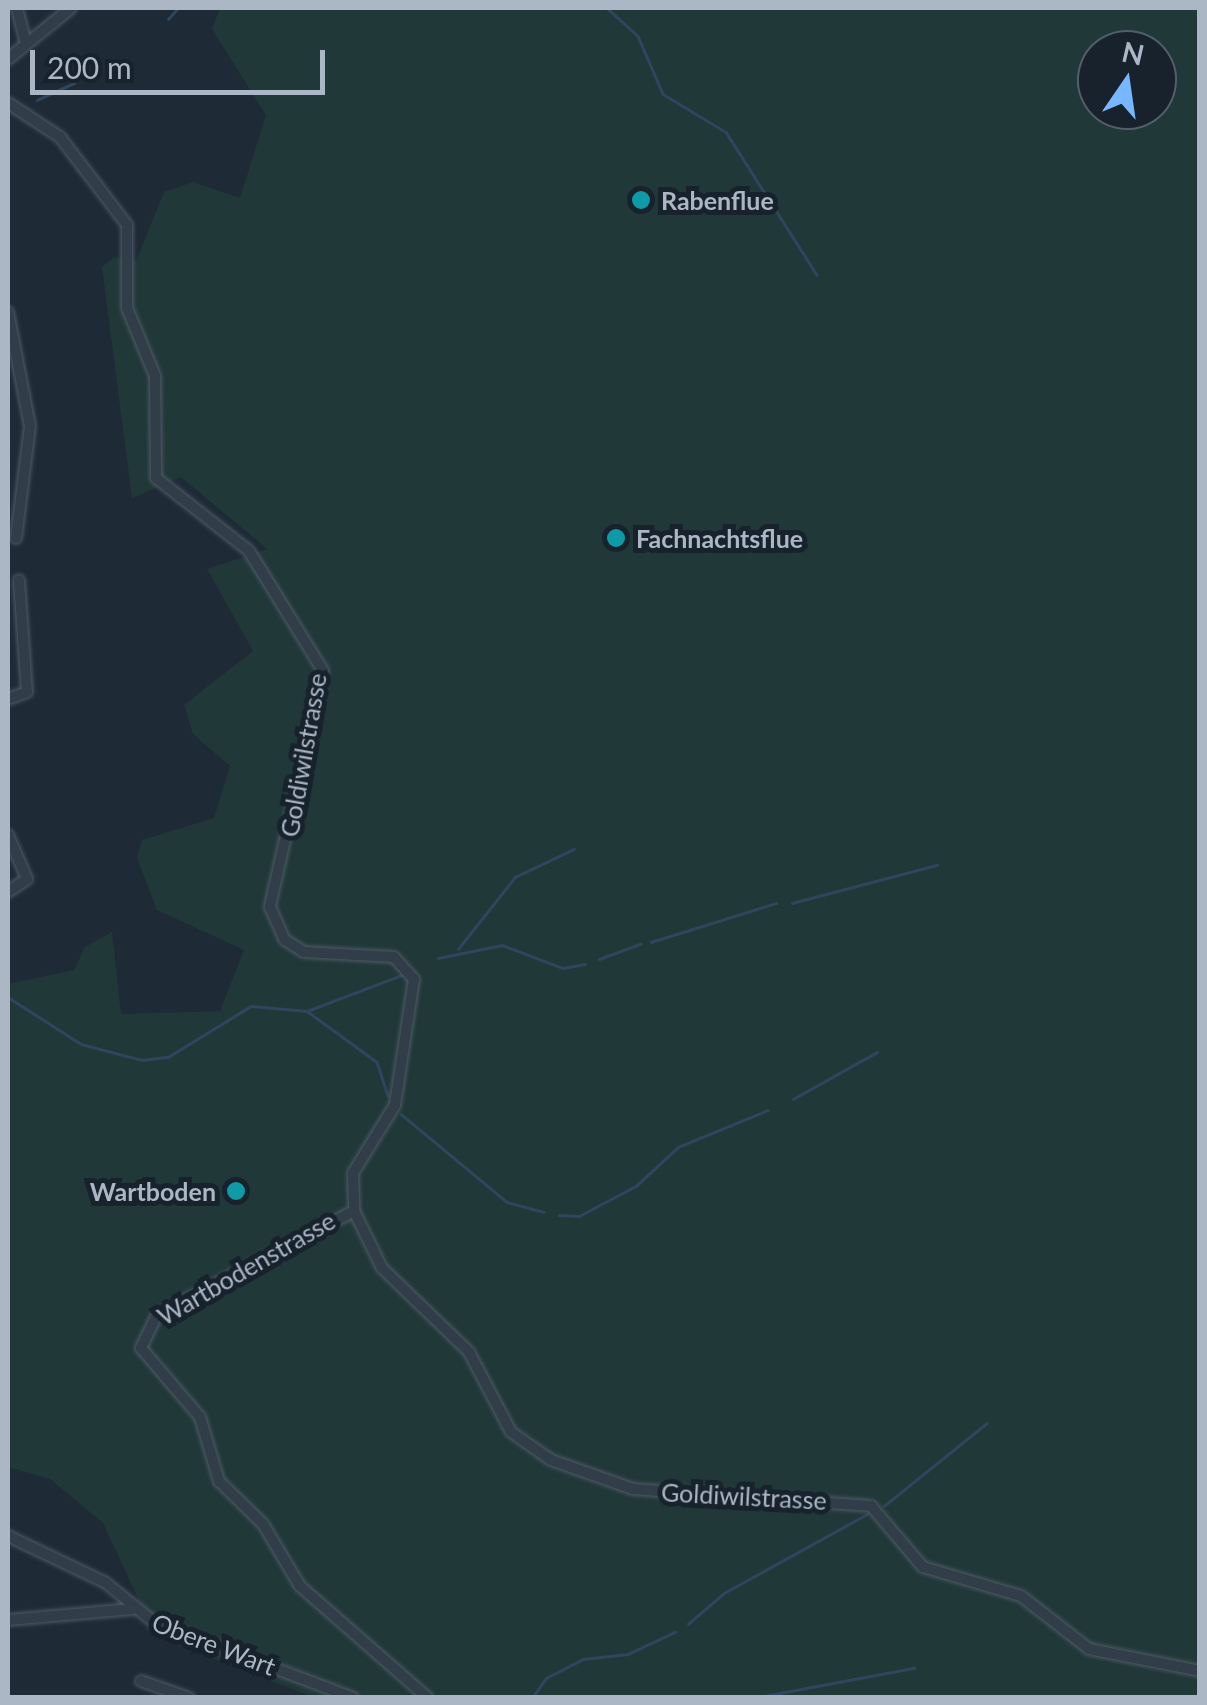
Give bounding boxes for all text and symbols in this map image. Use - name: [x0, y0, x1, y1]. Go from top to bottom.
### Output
- scale bar: [35, 30, 330, 92]
- north arrow: [1077, 30, 1177, 130]
- text: N: [1119, 34, 1148, 72]
- text: 200 m: [47, 49, 132, 85]
- place label: Rabenflue: [661, 185, 774, 215]
- marker: Rabenflue: [630, 189, 652, 211]
- place label: Fachnachtsflue: [636, 523, 803, 553]
- marker: Fachnachtsflue: [605, 527, 627, 549]
- street label: Goldiwilstrasse: [274, 671, 332, 839]
- place label: Wartboden: [90, 1176, 216, 1206]
- marker: Wartboden: [225, 1180, 247, 1202]
- street label: Wartbodenstrasse: [152, 1205, 340, 1331]
- street label: Goldiwilstrasse: [660, 1477, 828, 1515]
- street label: Obere Wart: [148, 1607, 280, 1681]

